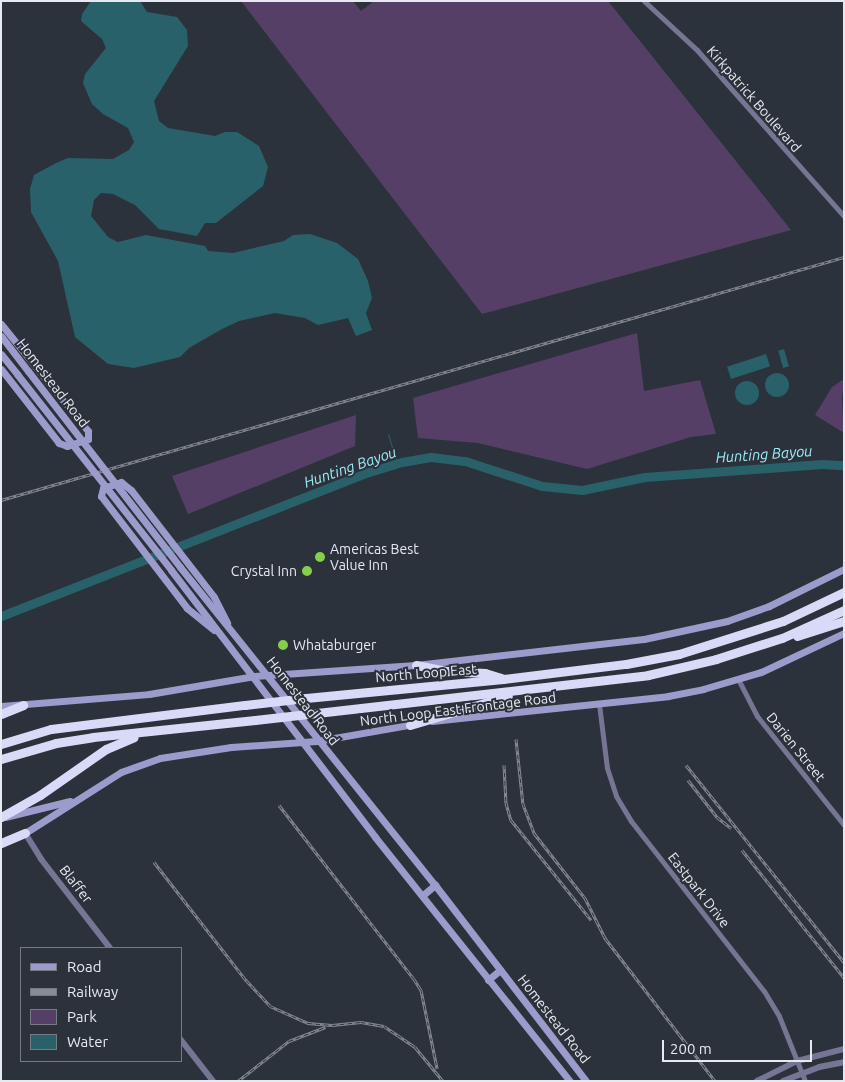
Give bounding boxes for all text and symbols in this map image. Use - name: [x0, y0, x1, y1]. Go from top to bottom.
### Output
- street label: Kirkpatrick Boulevard: [703, 43, 805, 155]
- street label: Homestead Road: [13, 335, 93, 431]
- water label: Hunting Bayou: [715, 442, 813, 466]
- water label: Hunting Bayou: [301, 443, 399, 491]
- place label: Americas Best Value Inn: [330, 541, 419, 574]
- marker: Americas Best Value Inn: [314, 551, 326, 563]
- place label: Crystal Inn: [231, 563, 297, 579]
- marker: Crystal Inn: [301, 565, 313, 577]
- place label: Whataburger: [293, 637, 376, 653]
- marker: Whataburger: [277, 639, 289, 651]
- street label: Homestead Road: [263, 653, 343, 749]
- street label: North Loop East: [375, 660, 477, 686]
- street label: North Loop East Frontage Road: [359, 689, 557, 729]
- street label: Darien Street: [763, 709, 829, 785]
- street label: Eastpark Drive: [664, 849, 734, 931]
- street label: Blaffer: [56, 862, 96, 906]
- legend: [20, 947, 182, 1062]
- text: Road: [67, 958, 102, 975]
- street label: Homestead Road: [514, 971, 594, 1067]
- text: Railway: [67, 983, 118, 1000]
- text: Park: [67, 1008, 97, 1025]
- scale bar: [665, 1030, 815, 1062]
- text: Water: [67, 1033, 108, 1050]
- text: 200 m: [670, 1040, 712, 1057]

